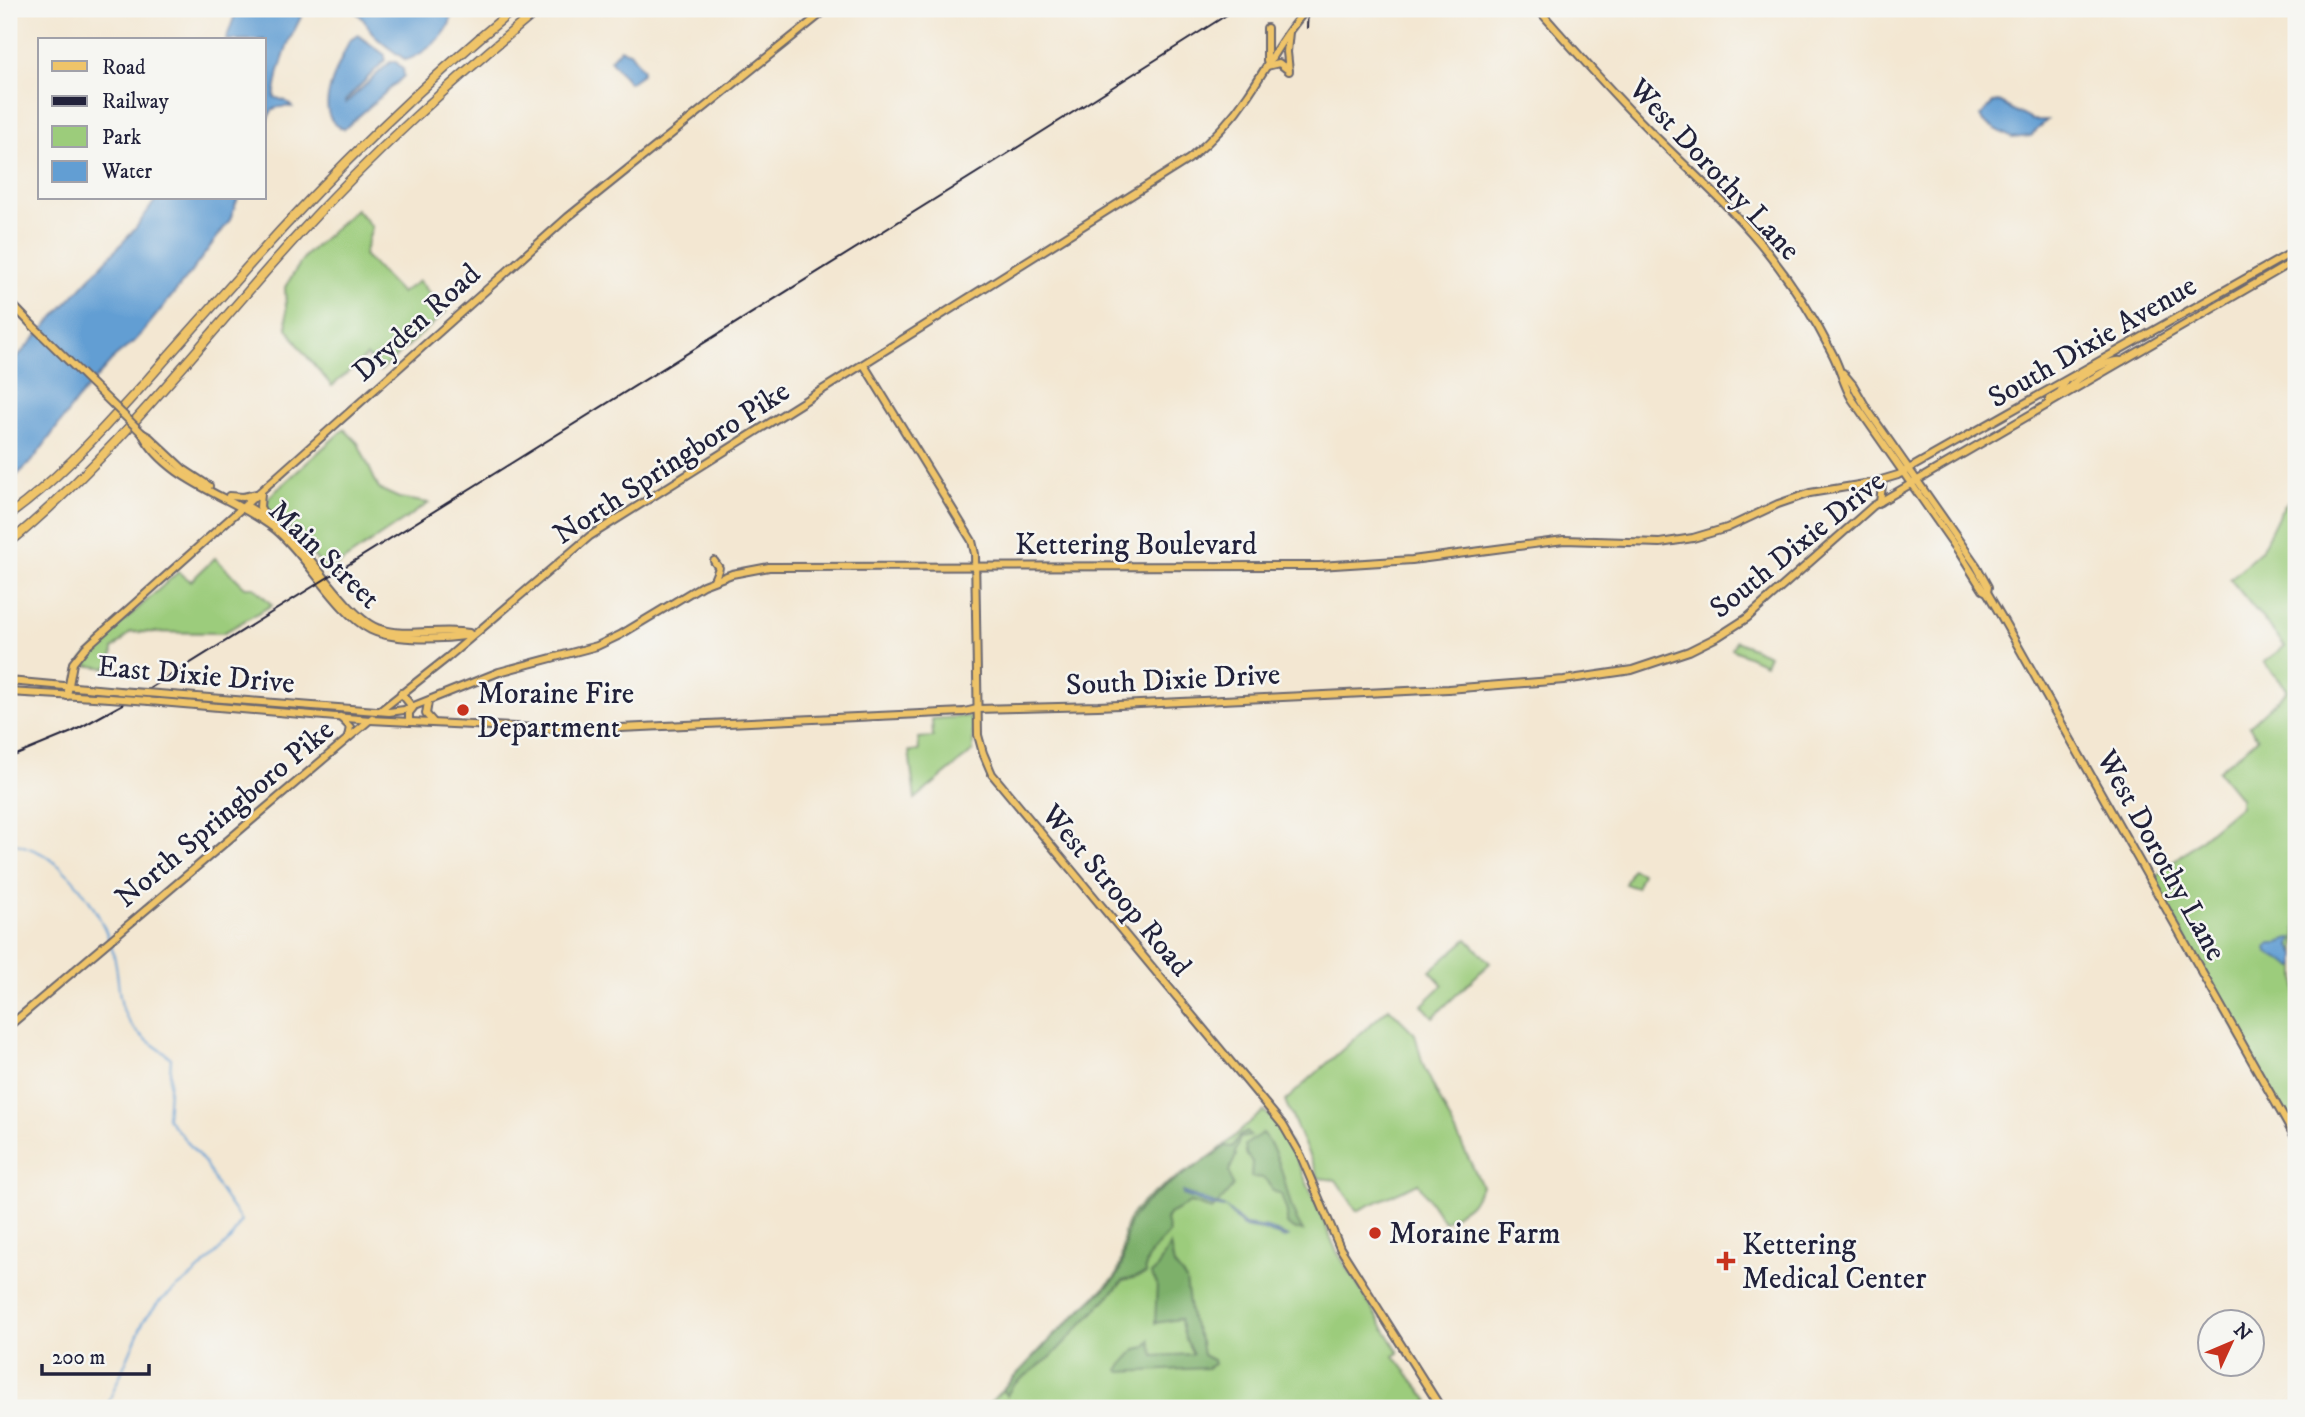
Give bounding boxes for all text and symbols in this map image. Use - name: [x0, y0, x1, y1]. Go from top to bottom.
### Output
- legend: [38, 38, 266, 200]
- text: Road: [102, 55, 146, 81]
- street label: West Dorothy Lane: [1619, 71, 1808, 269]
- text: Railway: [102, 89, 170, 115]
- text: Park: [102, 125, 142, 151]
- text: Water: [101, 159, 152, 185]
- street label: Dryden Road: [345, 256, 489, 390]
- street label: South Dixie Avenue: [1982, 268, 2204, 417]
- street label: North Springboro Pike: [547, 373, 797, 553]
- street label: South Dixie Drive: [1703, 463, 1893, 627]
- street label: Main Street: [260, 493, 388, 617]
- street label: Kettering Boulevard: [1015, 527, 1257, 564]
- street label: East Dixie Drive: [96, 648, 296, 703]
- street label: South Dixie Drive: [1065, 656, 1281, 705]
- place label: Moraine Fire Department: [477, 676, 634, 747]
- marker: Moraine Fire Department: [455, 702, 471, 718]
- street label: North Springboro Pike: [108, 712, 342, 916]
- street label: West Dorothy Lane: [2087, 743, 2234, 968]
- street label: West Stroop Road: [1032, 796, 1199, 985]
- place label: Moraine Farm: [1389, 1216, 1560, 1253]
- marker: Moraine Farm: [1367, 1225, 1383, 1241]
- place label: Kettering Medical Center: [1742, 1227, 1926, 1298]
- marker: Kettering Medical Center: [1716, 1251, 1736, 1271]
- north arrow: [2196, 1308, 2266, 1378]
- text: N: [2228, 1319, 2256, 1346]
- scale bar: [42, 1333, 149, 1377]
- text: 200 m: [52, 1345, 105, 1371]

